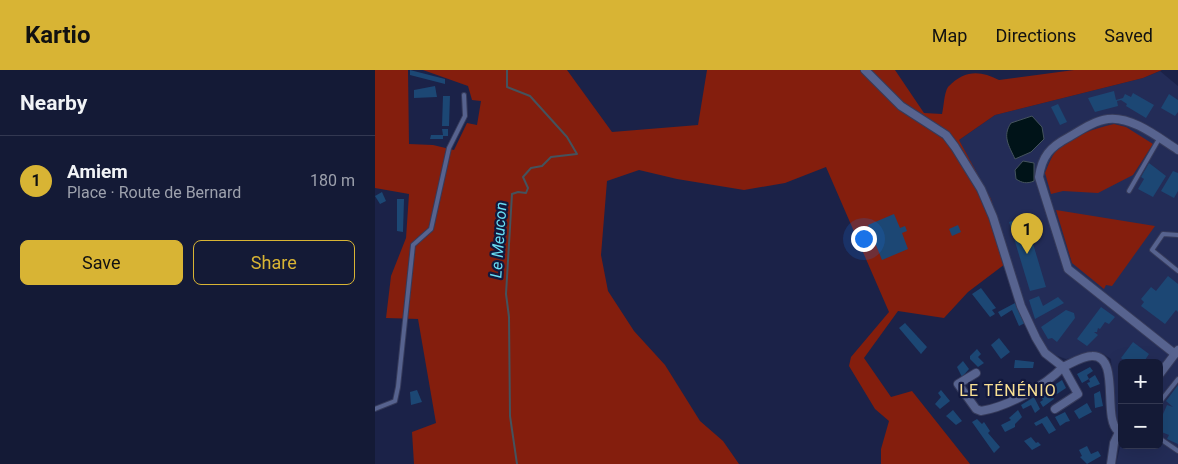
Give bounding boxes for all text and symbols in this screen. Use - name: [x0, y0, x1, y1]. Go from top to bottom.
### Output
- text: Kartio: [25, 21, 91, 49]
- text: Map: [932, 25, 967, 46]
- text: Directions: [995, 25, 1076, 46]
- text: Saved: [1104, 25, 1153, 46]
- text: Nearby: [20, 91, 87, 115]
- text: Amiem: [67, 160, 128, 183]
- text: 1: [31, 171, 41, 190]
- text: 180 m: [310, 171, 355, 190]
- text: Place · Route de Bernard: [67, 183, 241, 202]
- water label: Le Meucon: [486, 201, 511, 279]
- pin: 1: [1011, 213, 1043, 254]
- your location: [851, 226, 877, 252]
- button: Save: [20, 240, 183, 285]
- button: Share: [193, 240, 355, 285]
- map controls: [1118, 359, 1163, 449]
- button: +: [1118, 359, 1163, 404]
- district label: LE TÉNÉNIO: [959, 381, 1057, 400]
- button: −: [1118, 404, 1163, 449]

